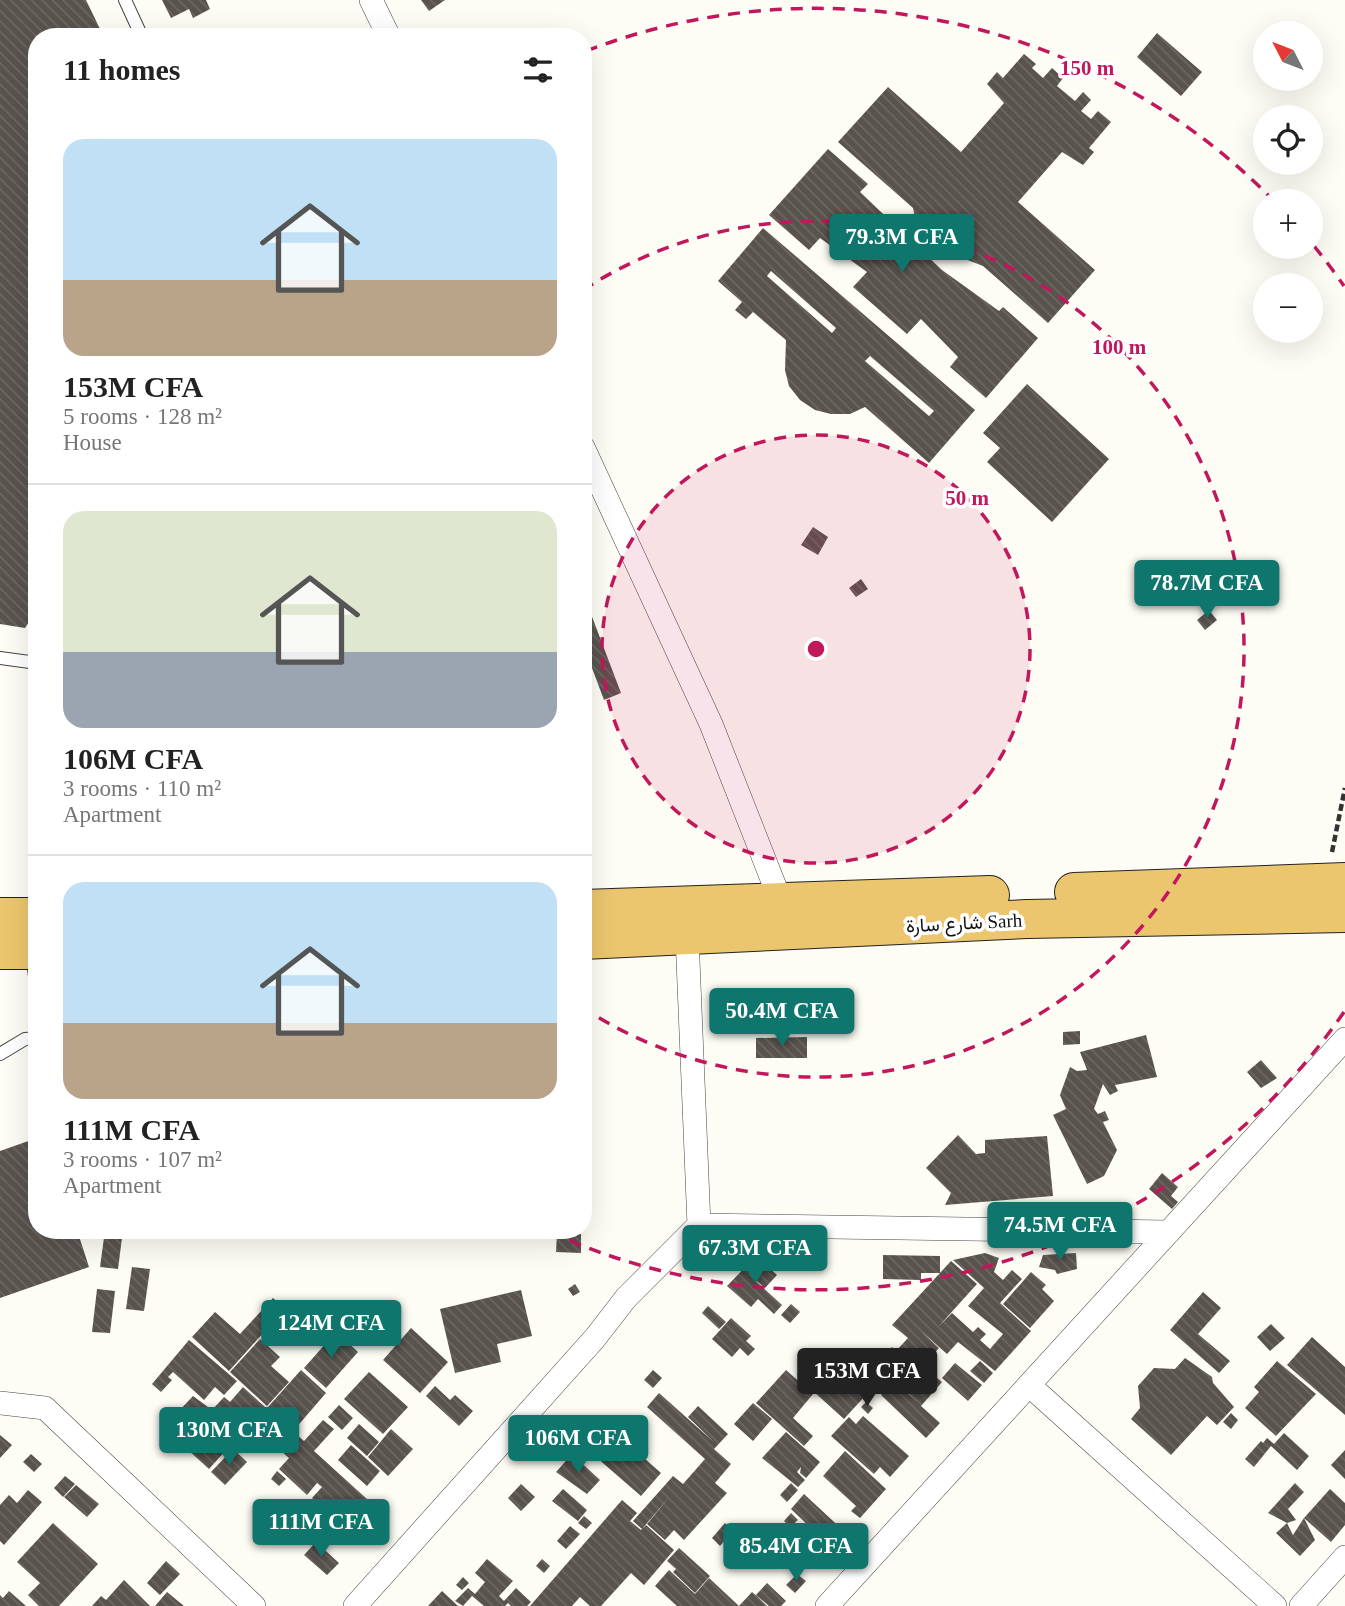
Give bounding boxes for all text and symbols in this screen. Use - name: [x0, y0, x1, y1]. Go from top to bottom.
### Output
- north arrow: [1253, 21, 1323, 91]
- map controls: [1253, 21, 1323, 343]
- icon: filters: [519, 51, 557, 89]
- text: 11 homes: [63, 53, 181, 86]
- text: 150 m: [1060, 56, 1115, 80]
- button: locate: [1253, 105, 1323, 175]
- icon: home: [247, 185, 373, 311]
- button: +: [1253, 189, 1323, 259]
- pin: 79.3M CFA: [822, 215, 982, 274]
- text: 79.3M CFA: [845, 224, 959, 249]
- button: −: [1253, 273, 1323, 343]
- text: 100 m: [1092, 335, 1147, 359]
- text: 153M CFA: [63, 370, 203, 403]
- text: 5 rooms · 128 m²: [63, 404, 222, 429]
- text: House: [63, 430, 122, 455]
- text: 50 m: [945, 486, 989, 510]
- icon: home: [247, 557, 373, 683]
- pin: 78.7M CFA: [1127, 560, 1287, 620]
- text: 78.7M CFA: [1150, 570, 1264, 595]
- centre of rings: [804, 637, 828, 661]
- text: 106M CFA: [63, 742, 203, 775]
- text: 3 rooms · 110 m²: [63, 776, 221, 801]
- text: Apartment: [63, 802, 161, 827]
- street label: شارع سارة Sarh: [905, 909, 1023, 939]
- icon: home: [247, 928, 373, 1054]
- pin: 50.4M CFA: [702, 988, 862, 1048]
- text: 50.4M CFA: [725, 998, 839, 1023]
- text: 111M CFA: [63, 1113, 200, 1146]
- text: 3 rooms · 107 m²: [63, 1147, 222, 1172]
- text: Apartment: [63, 1173, 161, 1198]
- pin: 74.5M CFA: [980, 1202, 1140, 1262]
- text: 74.5M CFA: [1003, 1212, 1117, 1237]
- pin: 67.3M CFA: [675, 1226, 835, 1285]
- text: 67.3M CFA: [698, 1235, 812, 1260]
- pin: 124M CFA: [259, 1300, 403, 1360]
- text: 124M CFA: [277, 1310, 385, 1335]
- pin: 153M CFA: [795, 1348, 939, 1408]
- text: 153M CFA: [813, 1358, 921, 1383]
- pin: 130M CFA: [157, 1408, 301, 1467]
- pin: 106M CFA: [506, 1416, 650, 1475]
- text: 130M CFA: [175, 1417, 283, 1442]
- text: 106M CFA: [524, 1425, 632, 1450]
- pin: 111M CFA: [249, 1500, 393, 1559]
- text: 111M CFA: [269, 1509, 373, 1534]
- pin: 85.4M CFA: [716, 1524, 876, 1583]
- text: 85.4M CFA: [739, 1533, 853, 1558]

